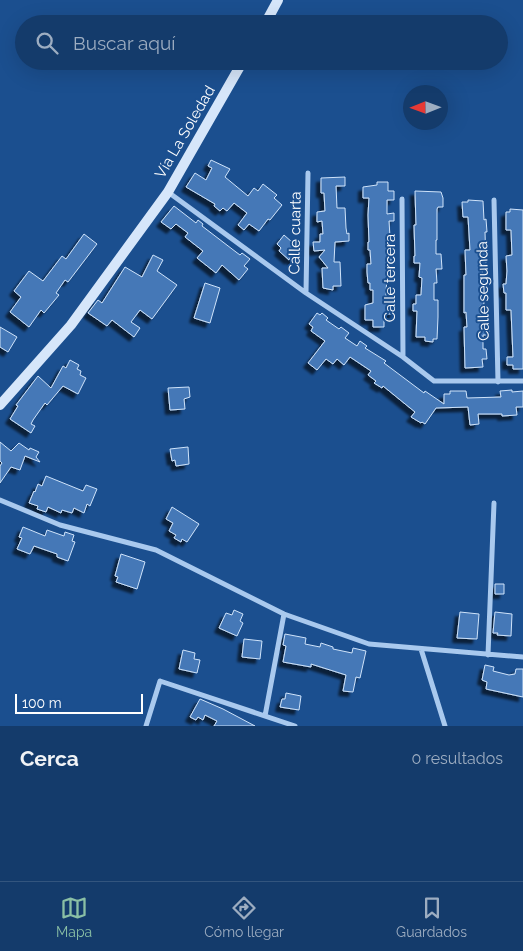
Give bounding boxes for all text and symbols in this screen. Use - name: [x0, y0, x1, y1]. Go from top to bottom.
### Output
- search box: [15, 15, 508, 70]
- icon: search: [33, 29, 61, 57]
- text: Buscar aquí: [73, 32, 175, 54]
- street label: Vía La Soledad: [151, 82, 219, 182]
- north arrow: [403, 85, 448, 130]
- street label: Calle cuarta: [285, 191, 305, 275]
- street label: Calle tercera: [381, 234, 399, 322]
- street label: Calle segunda: [473, 241, 493, 341]
- scale bar: [15, 691, 142, 714]
- text: 100 m: [22, 695, 62, 711]
- text: Cerca: [20, 746, 79, 771]
- text: 0 resultados: [412, 749, 503, 768]
- tab: Mapa: [56, 894, 92, 940]
- tab: Cómo llegar: [204, 894, 284, 940]
- tab: Guardados: [396, 894, 467, 940]

